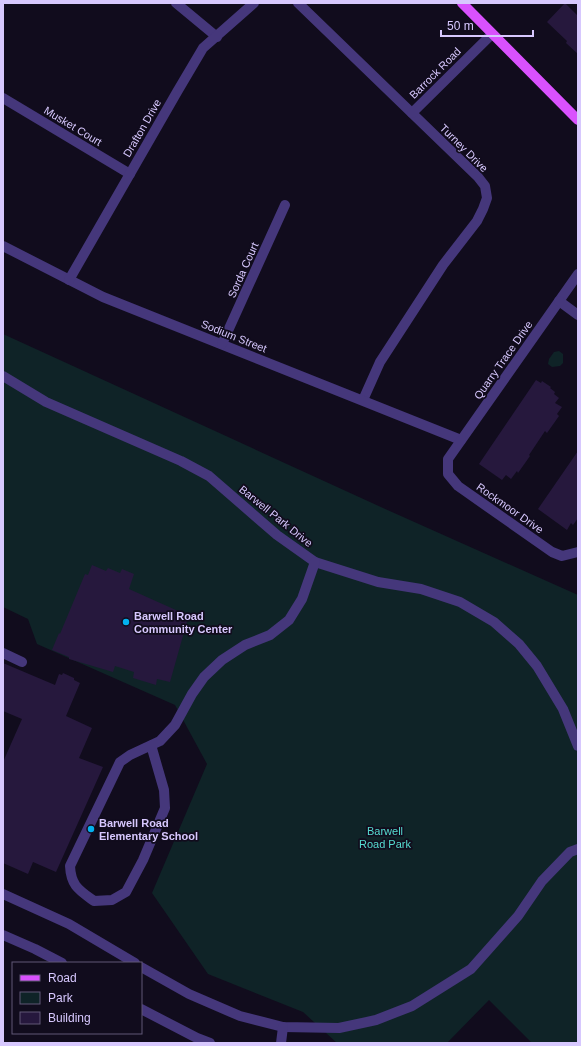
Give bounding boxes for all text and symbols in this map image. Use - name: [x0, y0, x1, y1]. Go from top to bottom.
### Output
- scale bar: [441, 12, 533, 38]
- text: 50 m: [447, 19, 474, 33]
- street label: Barrock Road: [407, 45, 463, 101]
- street label: Drafton Drive: [121, 97, 163, 159]
- street label: Musket Court: [42, 104, 104, 148]
- street label: Turney Drive: [438, 122, 490, 174]
- street label: Sorda Court: [225, 240, 261, 300]
- street label: Sodium Street: [199, 317, 269, 355]
- street label: Quarry Trace Drive: [471, 318, 535, 402]
- street label: Rockmoor Drive: [474, 480, 546, 536]
- street label: Barwell Park Drive: [237, 483, 315, 549]
- place label: Barwell Road Community Center: [134, 610, 233, 635]
- marker: Barwell Road Community Center: [121, 617, 131, 627]
- place label: Barwell Road Elementary School: [99, 817, 198, 842]
- marker: Barwell Road Elementary School: [86, 824, 96, 834]
- park label: Barwell Road Park: [359, 825, 411, 850]
- legend: [12, 962, 142, 1034]
- text: Road: [48, 971, 77, 985]
- text: Park: [48, 991, 74, 1005]
- text: Building: [48, 1011, 91, 1025]

